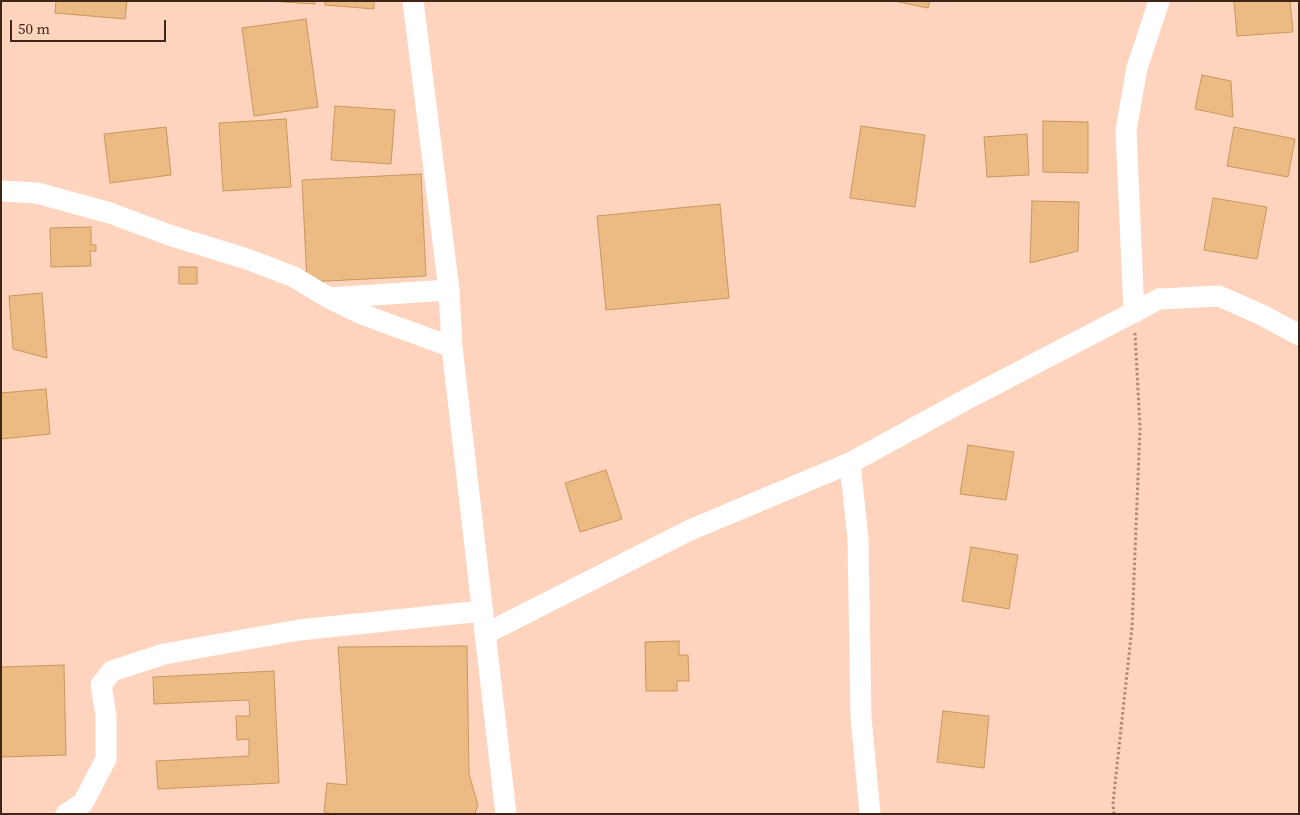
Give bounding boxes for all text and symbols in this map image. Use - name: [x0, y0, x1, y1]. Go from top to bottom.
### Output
- scale bar: [12, 10, 169, 42]
- text: 50 m: [18, 18, 50, 39]

